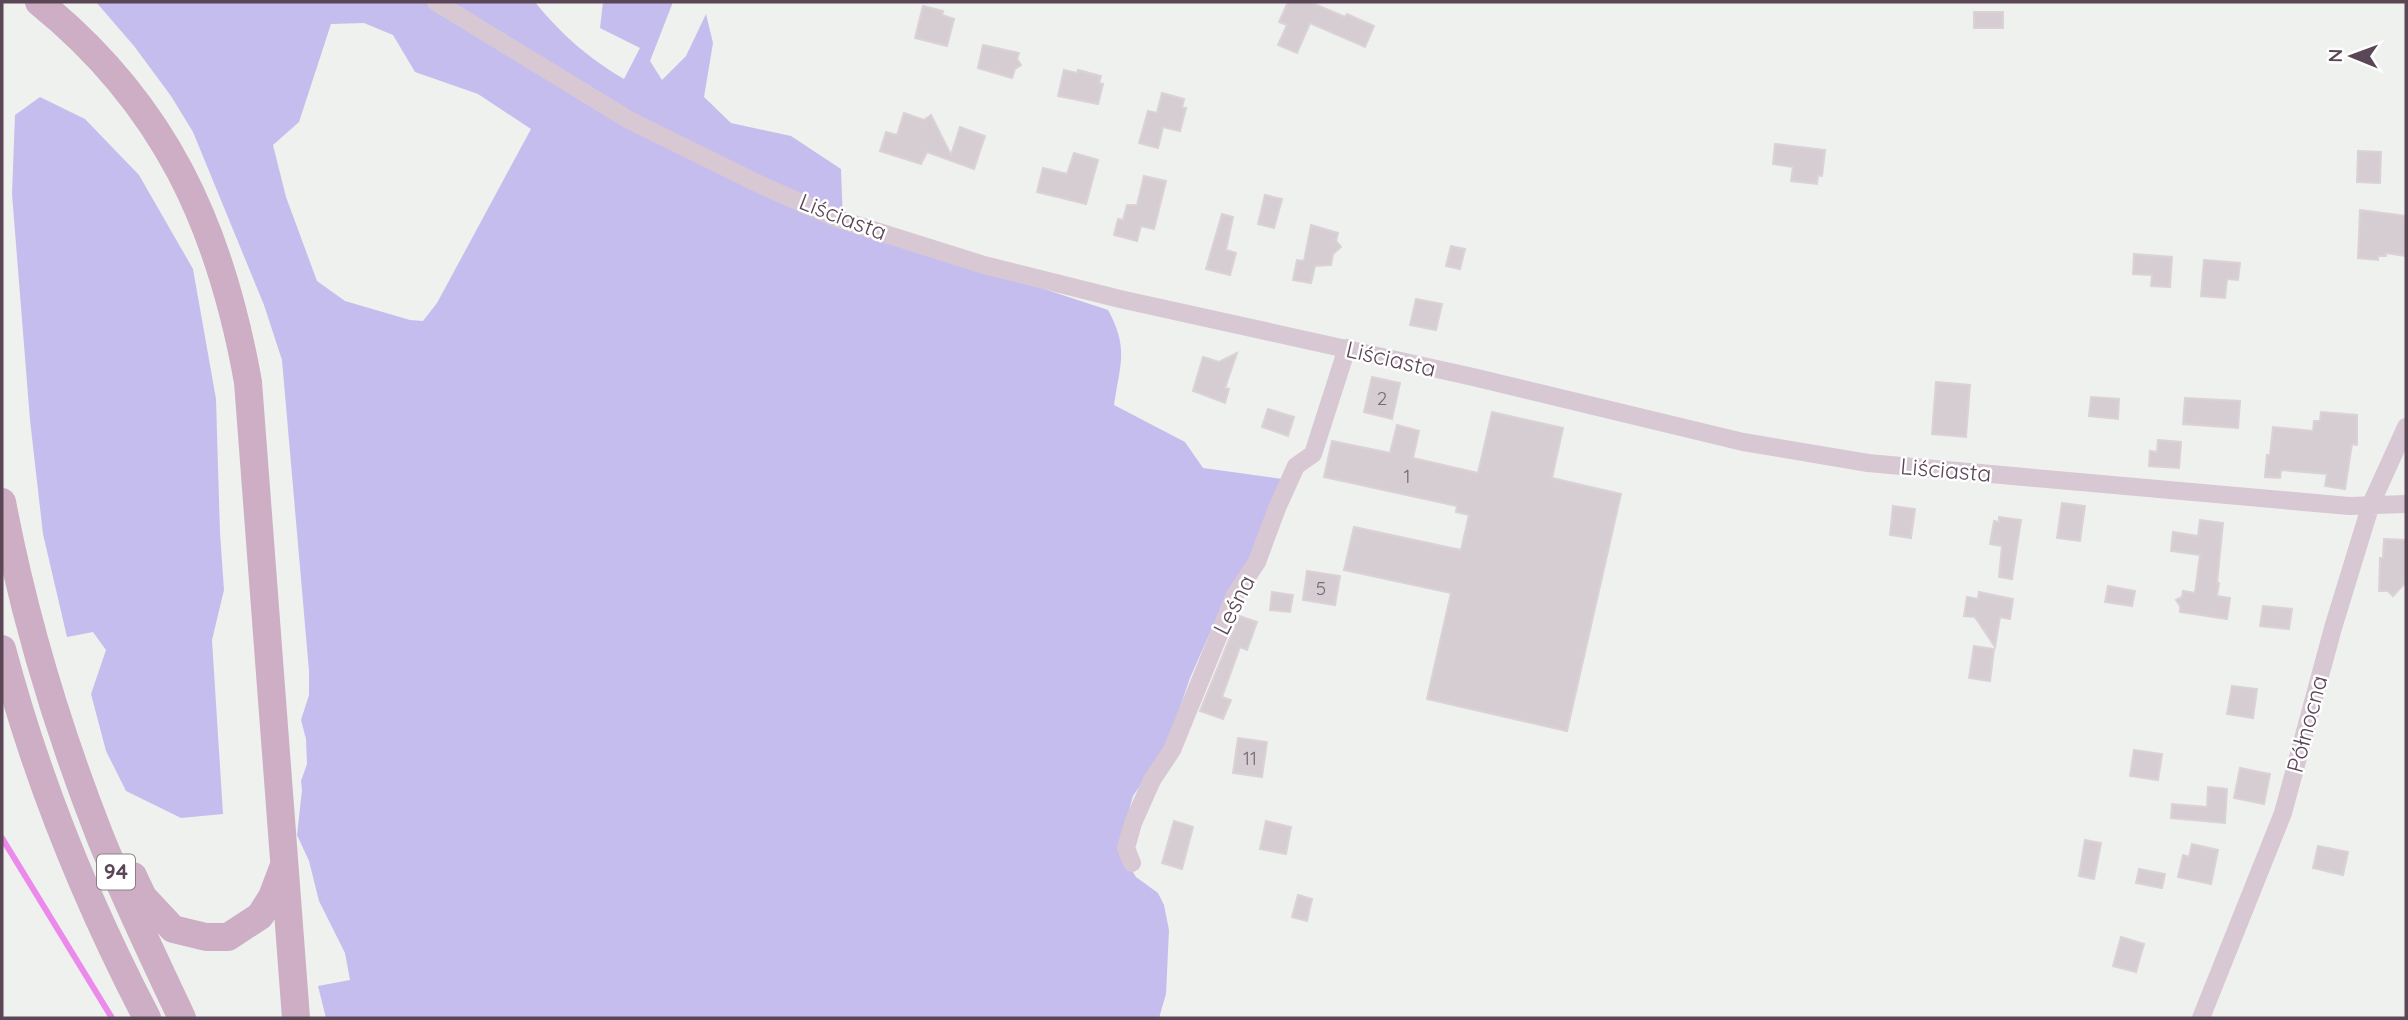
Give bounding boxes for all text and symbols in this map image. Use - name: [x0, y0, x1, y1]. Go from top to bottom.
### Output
- north arrow: [2317, 21, 2387, 91]
- text: N: [2323, 49, 2347, 63]
- street label: Liściasta: [795, 187, 891, 246]
- street label: Liściasta: [1343, 334, 1439, 383]
- house number: 2: [1377, 386, 1387, 410]
- street label: Liściasta: [1899, 451, 1993, 488]
- house number: 1: [1403, 464, 1411, 488]
- street label: Leśna: [1206, 570, 1261, 640]
- house number: 5: [1316, 576, 1326, 600]
- street label: Północna: [2280, 672, 2333, 776]
- house number: 11: [1243, 746, 1257, 770]
- road number: 94: [97, 854, 135, 890]

